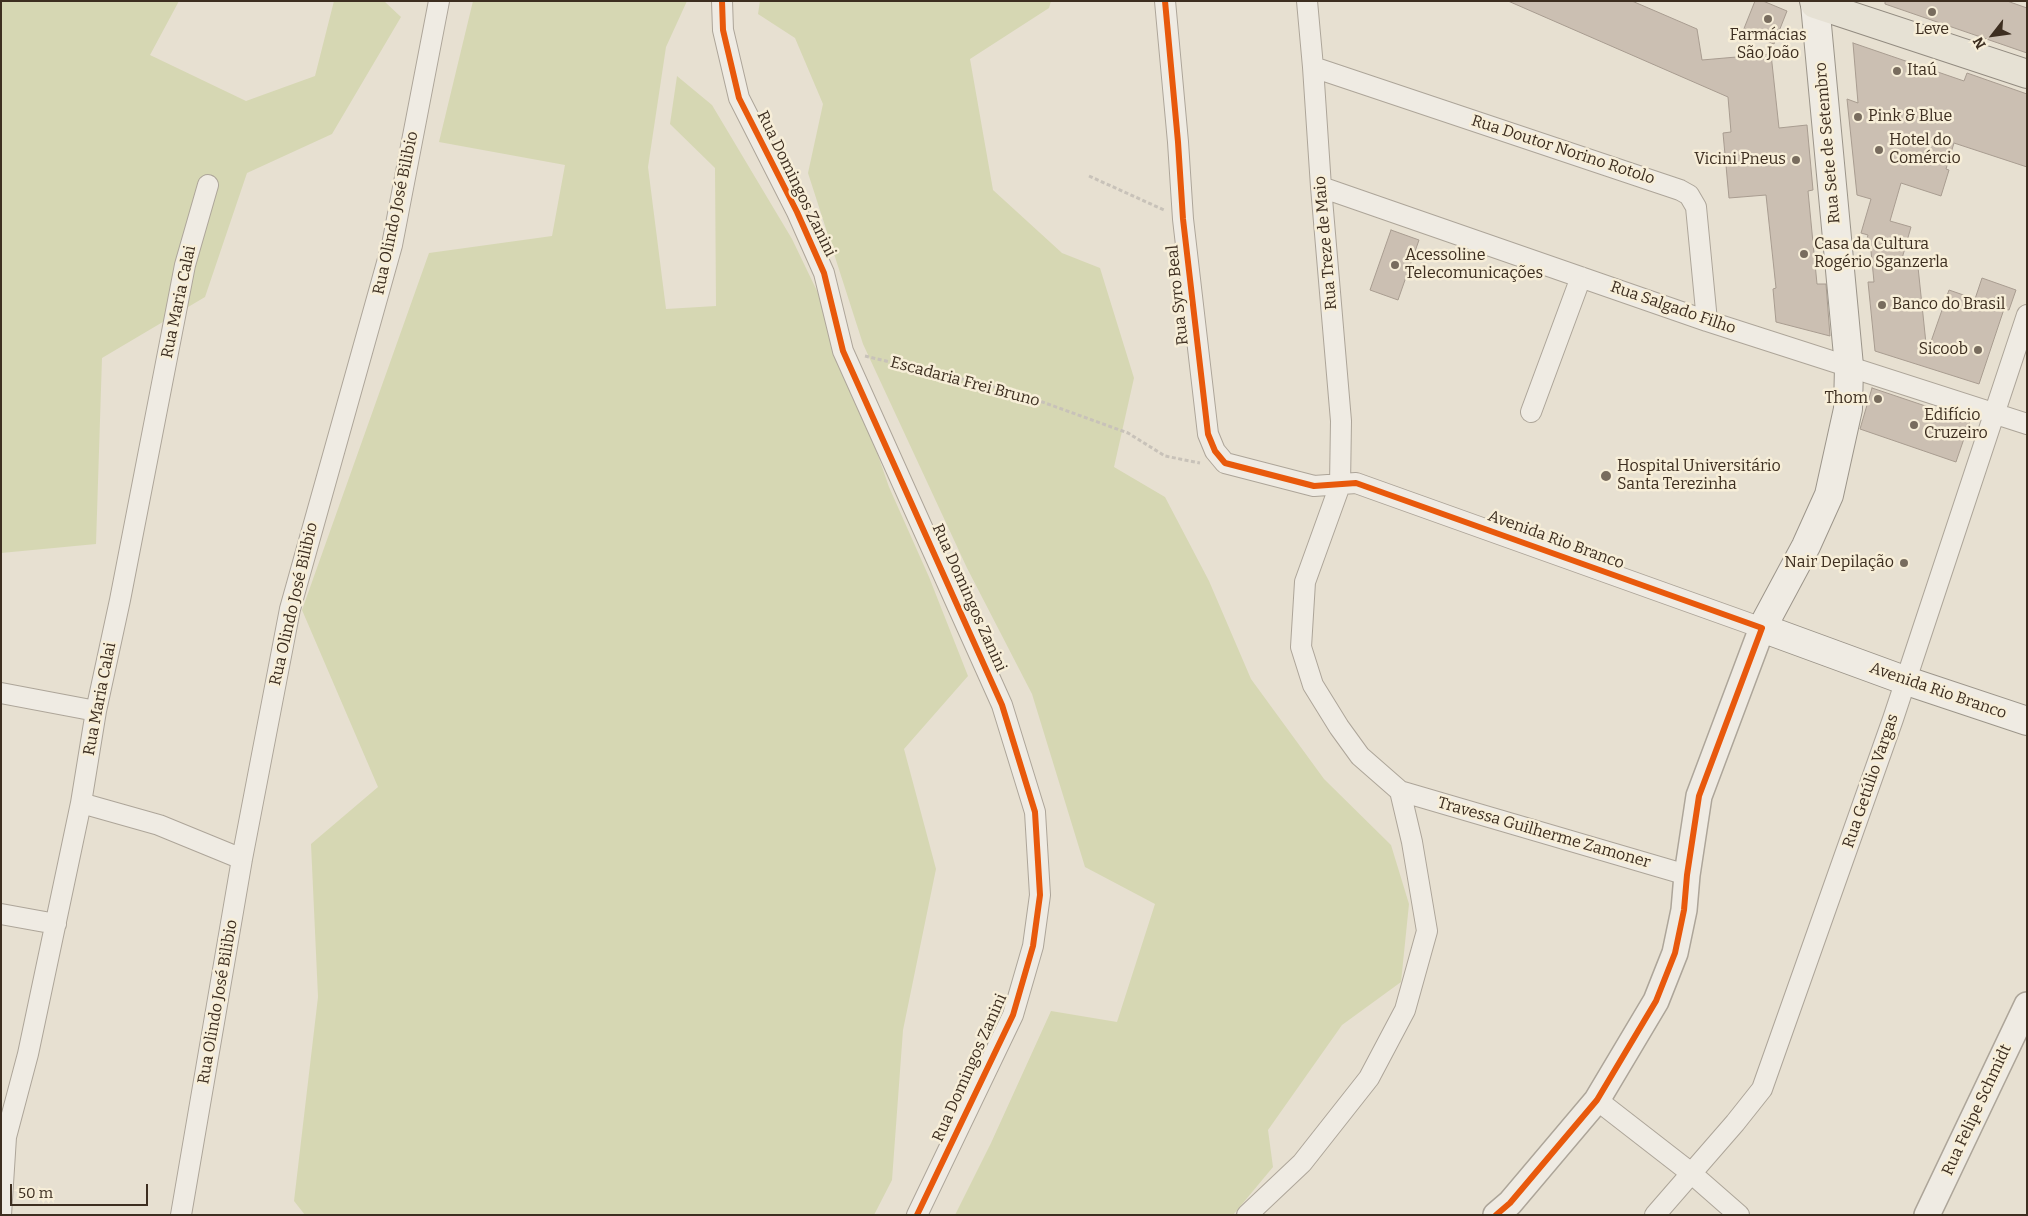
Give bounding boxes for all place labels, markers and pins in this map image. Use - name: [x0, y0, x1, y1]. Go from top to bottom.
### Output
- marker: Leve: [1926, 6, 1938, 18]
- marker: Farmácias São João: [1762, 13, 1774, 25]
- place label: Leve: [1915, 20, 1949, 40]
- place label: Farmácias São João: [1729, 26, 1807, 64]
- place label: Itaú: [1907, 61, 1937, 81]
- marker: Itaú: [1891, 65, 1903, 77]
- place label: Pink & Blue: [1868, 107, 1952, 127]
- marker: Pink & Blue: [1852, 111, 1864, 123]
- place label: Hotel do Comércio: [1889, 131, 1961, 169]
- marker: Hotel do Comércio: [1873, 144, 1885, 156]
- place label: Vicini Pneus: [1694, 150, 1786, 170]
- marker: Vicini Pneus: [1790, 154, 1802, 166]
- place label: Casa da Cultura Rogério Sganzerla: [1814, 235, 1948, 273]
- place label: Acessoline Telecomunicações: [1405, 246, 1543, 284]
- marker: Casa da Cultura Rogério Sganzerla: [1798, 248, 1810, 260]
- marker: Acessoline Telecomunicações: [1389, 259, 1401, 271]
- place label: Banco do Brasil: [1892, 295, 2005, 315]
- marker: Banco do Brasil: [1876, 299, 1888, 311]
- place label: Sicoob: [1919, 340, 1968, 360]
- marker: Sicoob: [1972, 344, 1984, 356]
- place label: Thom: [1824, 389, 1868, 409]
- marker: Thom: [1872, 393, 1884, 405]
- place label: Edifício Cruzeiro: [1924, 406, 1988, 444]
- marker: Edifício Cruzeiro: [1908, 419, 1920, 431]
- place label: Hospital Universitário Santa Terezinha: [1617, 457, 1781, 495]
- marker: Hospital Universitário Santa Terezinha: [1599, 469, 1613, 483]
- place label: Nair Depilação: [1784, 553, 1894, 573]
- marker: Nair Depilação: [1898, 557, 1910, 569]

